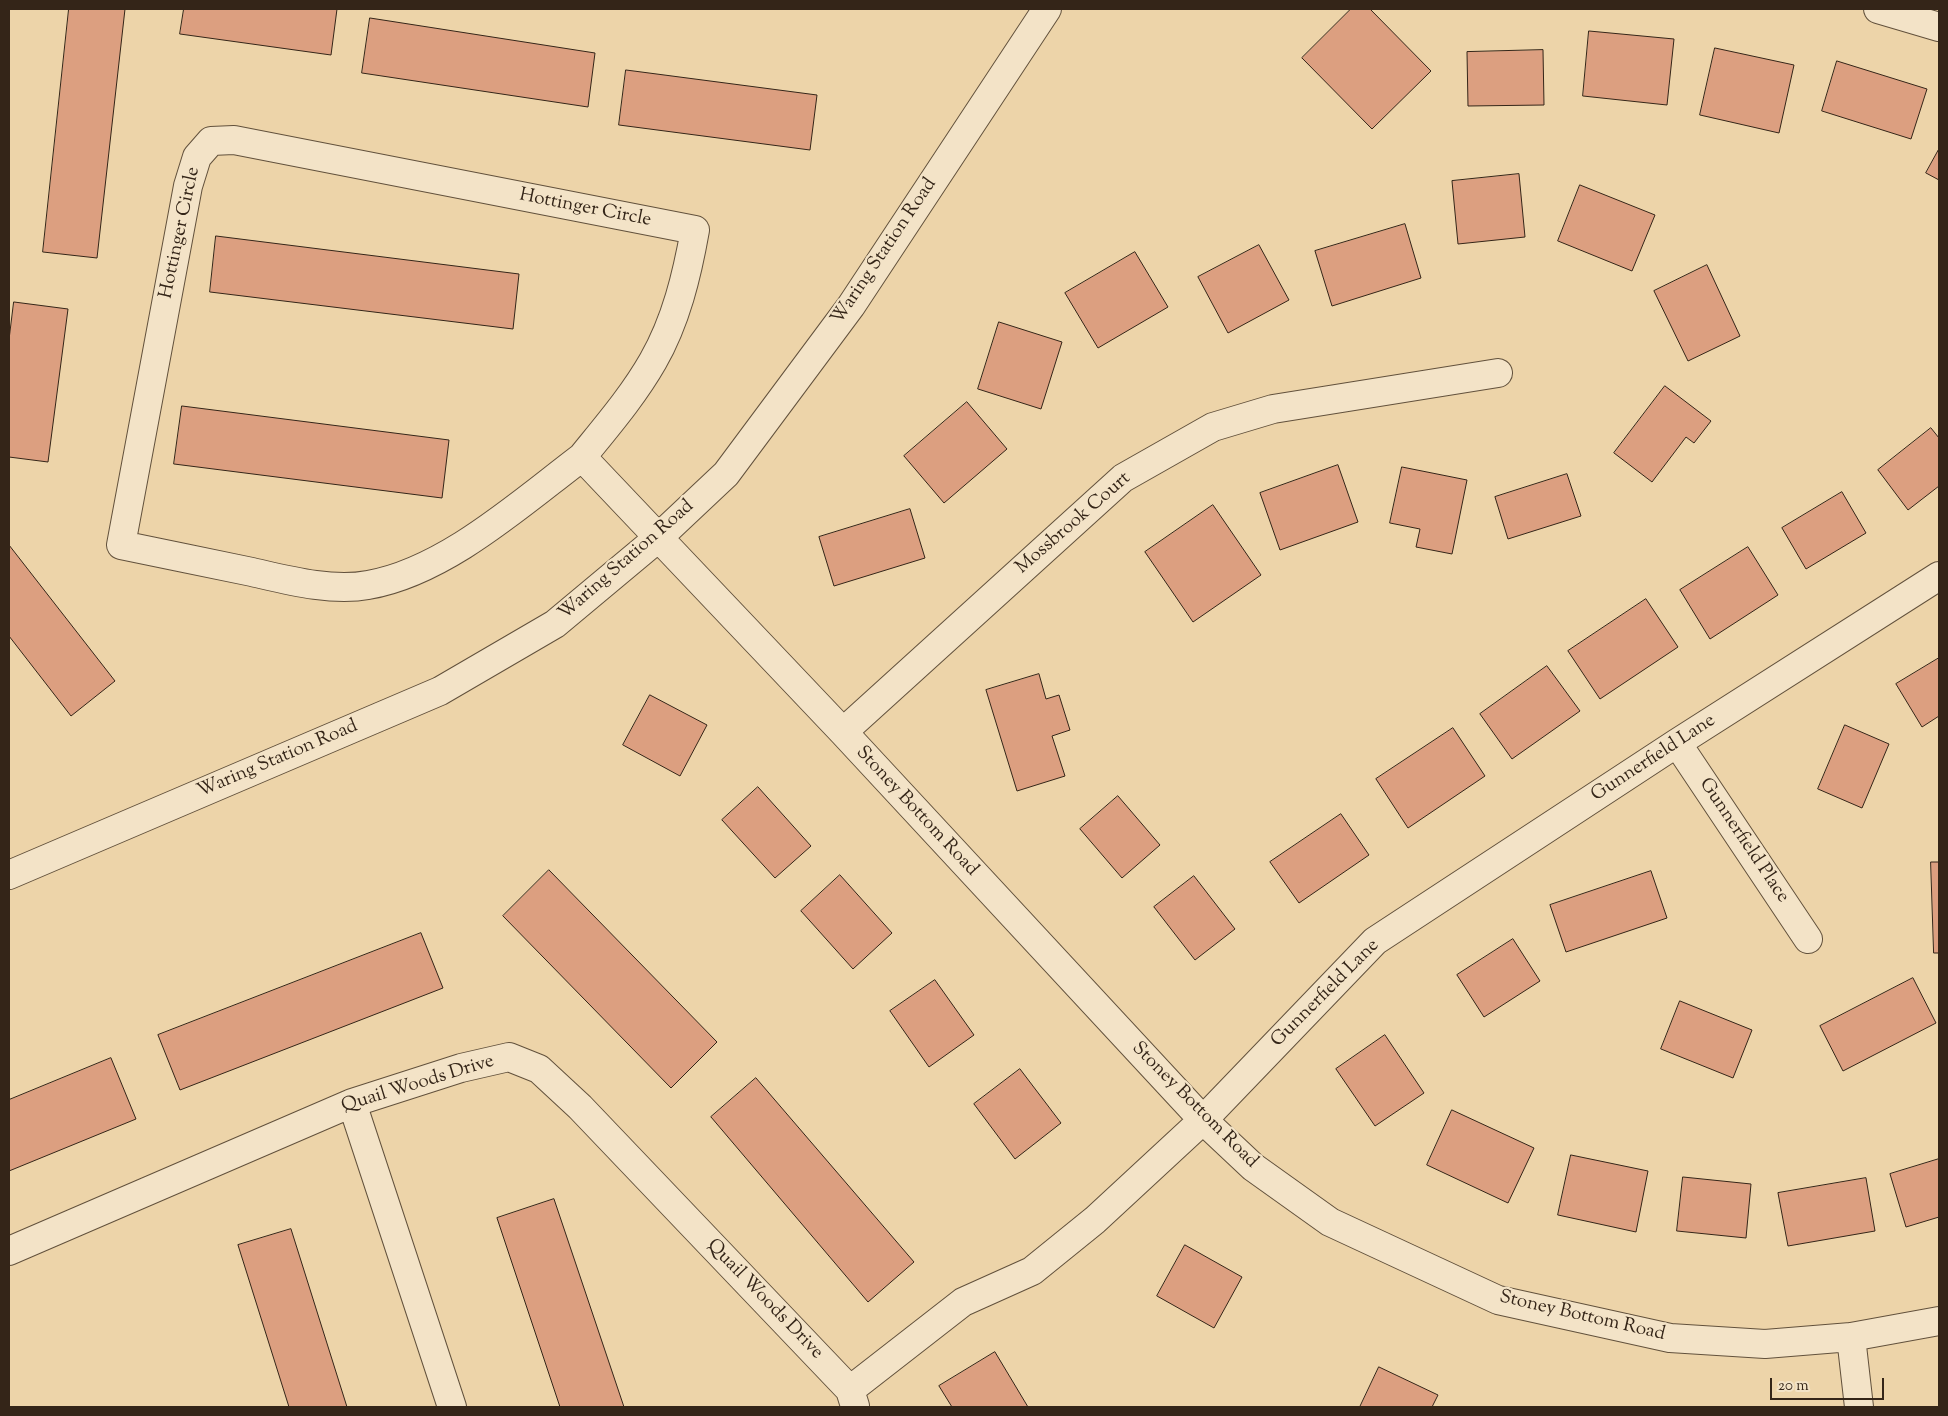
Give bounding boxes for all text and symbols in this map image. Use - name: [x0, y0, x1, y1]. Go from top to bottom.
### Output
- street label: Hottinger Circle: [156, 165, 206, 301]
- street label: Waring Station Road: [827, 174, 943, 330]
- street label: Hottinger Circle: [517, 185, 653, 233]
- street label: Mossbrook Court: [1012, 468, 1136, 580]
- street label: Waring Station Road: [555, 496, 699, 626]
- street label: Gunnerfield Lane: [1587, 710, 1721, 808]
- street label: Waring Station Road: [194, 716, 362, 804]
- street label: Stoney Bottom Road: [850, 742, 982, 882]
- street label: Gunnerfield Place: [1693, 774, 1793, 908]
- street label: Gunnerfield Lane: [1267, 935, 1385, 1053]
- street label: Stoney Bottom Road: [1126, 1038, 1262, 1174]
- street label: Quail Woods Drive: [339, 1051, 497, 1119]
- street label: Quail Woods Drive: [701, 1235, 827, 1365]
- street label: Stoney Bottom Road: [1497, 1287, 1667, 1347]
- scale bar: [1773, 1368, 1887, 1400]
- text: 20 m: [1778, 1376, 1809, 1397]

